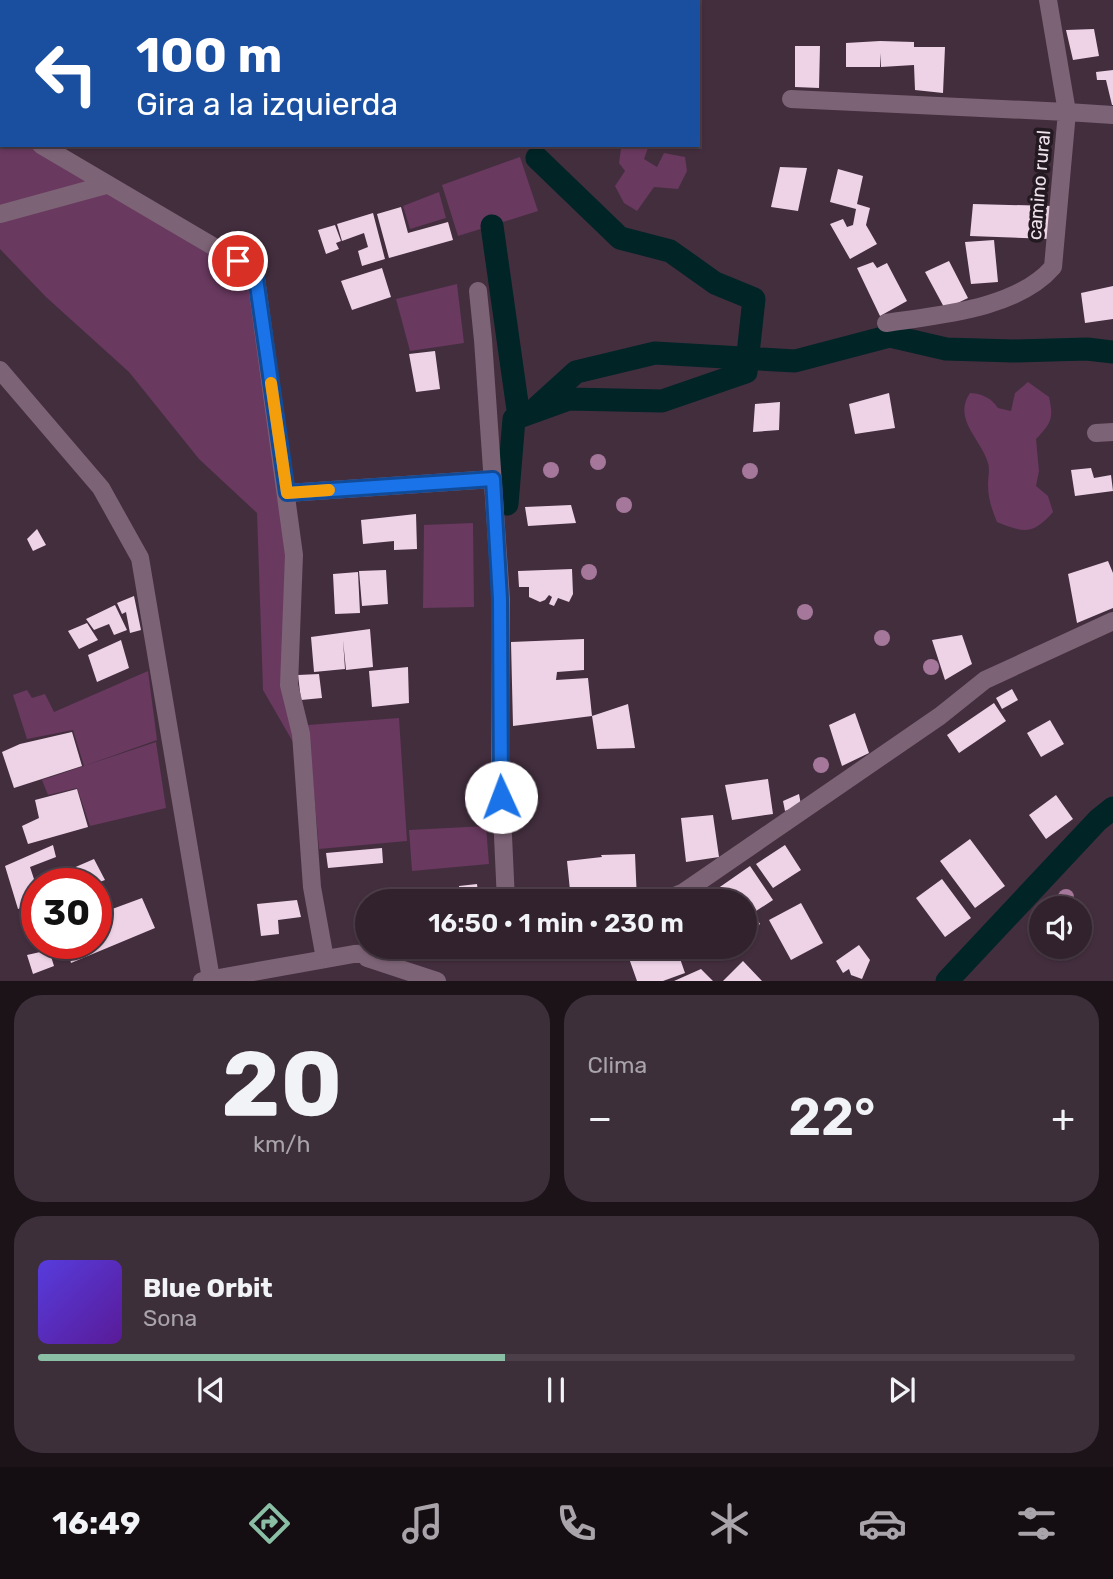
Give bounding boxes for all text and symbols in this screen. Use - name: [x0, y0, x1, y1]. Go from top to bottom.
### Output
- text: 100 m: [136, 26, 282, 84]
- icon: left: [21, 28, 112, 119]
- text: Gira a la izquierda: [136, 85, 398, 123]
- street label: camino rural: [1023, 129, 1055, 241]
- pin: [208, 231, 268, 291]
- icon: arrive: [219, 242, 257, 280]
- position arrow: [464, 760, 538, 834]
- speed limit sign: 30: [21, 868, 112, 959]
- map controls: [1029, 896, 1092, 959]
- button: sound: [1029, 896, 1092, 959]
- text: 16:50 · 1 min · 230 m: [428, 908, 684, 939]
- text: 20: [221, 1030, 342, 1138]
- text: Clima: [588, 1051, 647, 1079]
- text: 22°: [788, 1086, 875, 1148]
- text: −: [588, 1095, 612, 1141]
- text: +: [1051, 1095, 1075, 1141]
- text: km/h: [253, 1130, 310, 1158]
- text: Blue Orbit: [143, 1273, 273, 1304]
- text: Sona: [143, 1304, 197, 1332]
- icon: previous: [192, 1371, 230, 1409]
- icon: pause: [537, 1371, 575, 1409]
- icon: next: [883, 1371, 921, 1409]
- icon: directions: [245, 1499, 294, 1548]
- icon: music: [398, 1499, 447, 1548]
- icon: phone: [552, 1499, 601, 1548]
- icon: climate: [705, 1499, 754, 1548]
- icon: car: [858, 1499, 907, 1548]
- icon: filters: [1012, 1499, 1061, 1548]
- text: 16:49: [52, 1504, 141, 1542]

